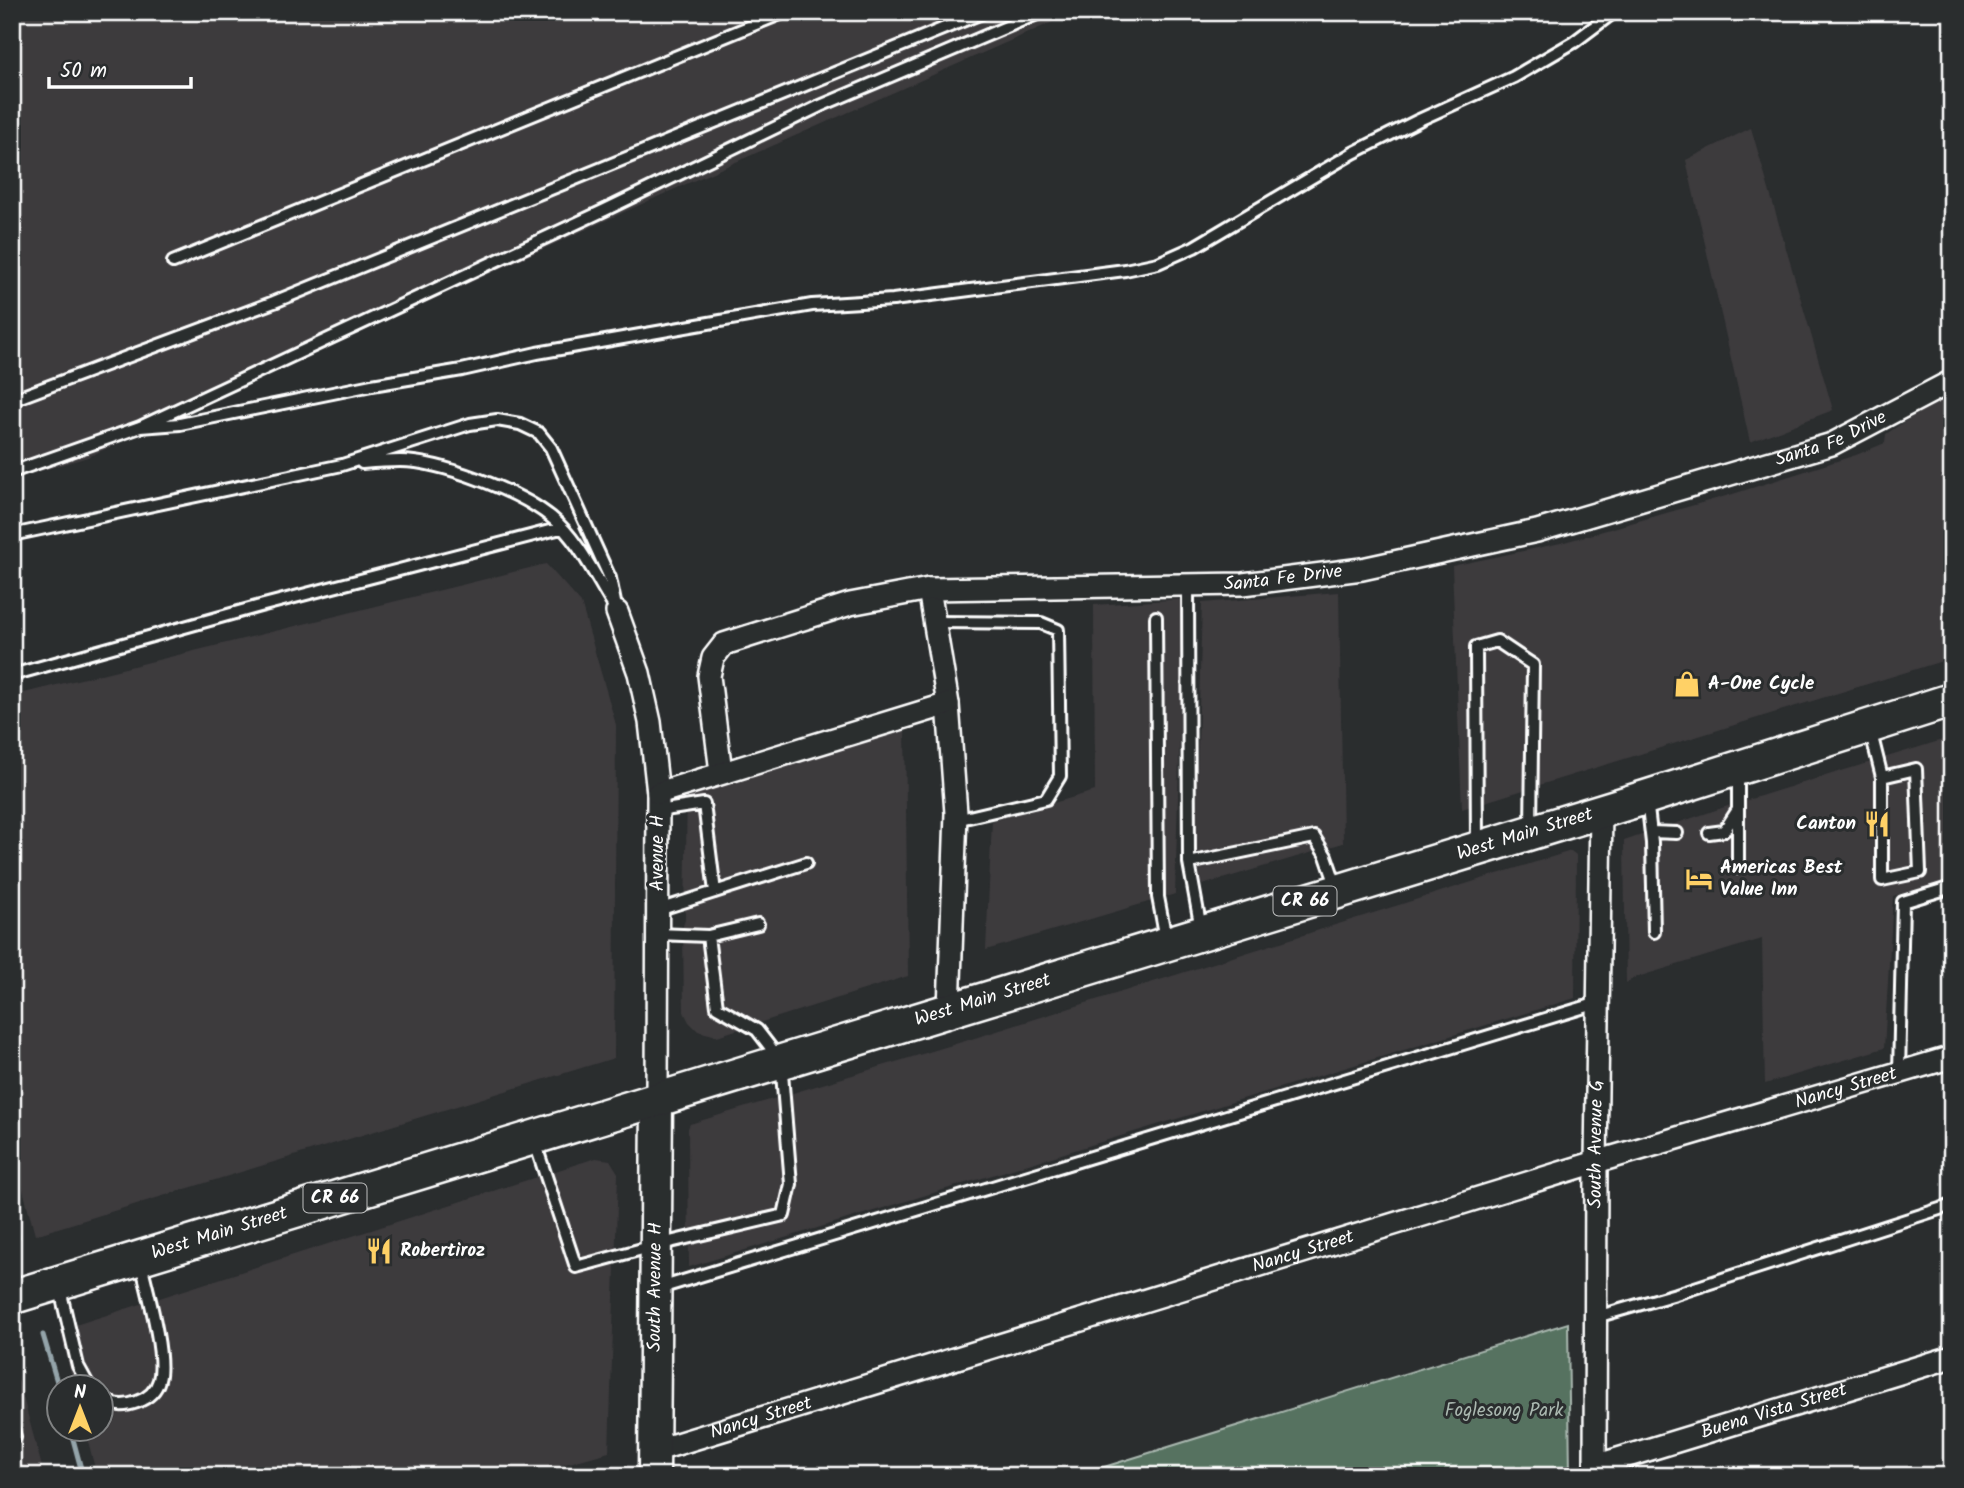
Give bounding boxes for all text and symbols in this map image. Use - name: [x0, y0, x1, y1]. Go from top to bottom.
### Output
- scale bar: [49, 46, 191, 90]
- text: 50 m: [60, 55, 107, 88]
- street label: Santa Fe Drive: [1771, 403, 1893, 475]
- street label: Santa Fe Drive: [1224, 557, 1344, 599]
- shop icon: A-One Cycle: [1672, 669, 1702, 699]
- place label: A-One Cycle: [1708, 669, 1814, 699]
- street label: West Main Street: [1453, 799, 1597, 869]
- place label: Canton: [1796, 809, 1856, 839]
- restaurant icon: Canton: [1862, 809, 1892, 839]
- street label: Avenue H: [643, 815, 673, 891]
- place label: Americas Best Value Inn: [1720, 853, 1843, 905]
- hotel icon: Americas Best Value Inn: [1684, 864, 1714, 894]
- road number: CR 66: [1274, 887, 1336, 916]
- street label: West Main Street: [911, 965, 1055, 1035]
- street label: Nancy Street: [1791, 1059, 1901, 1118]
- street label: South Avenue G: [1581, 1080, 1612, 1208]
- road number: CR 66: [304, 1184, 366, 1212]
- street label: West Main Street: [148, 1198, 292, 1268]
- street label: South Avenue H: [640, 1222, 671, 1352]
- street label: Nancy Street: [1248, 1222, 1358, 1282]
- restaurant icon: Robertiroz: [364, 1236, 394, 1266]
- place label: Robertiroz: [400, 1236, 485, 1266]
- north arrow: [46, 1372, 116, 1442]
- street label: Buena Vista Street: [1697, 1375, 1851, 1448]
- text: N: [74, 1378, 86, 1408]
- street label: Nancy Street: [706, 1388, 816, 1448]
- park label: Foglesong Park: [1445, 1396, 1563, 1426]

